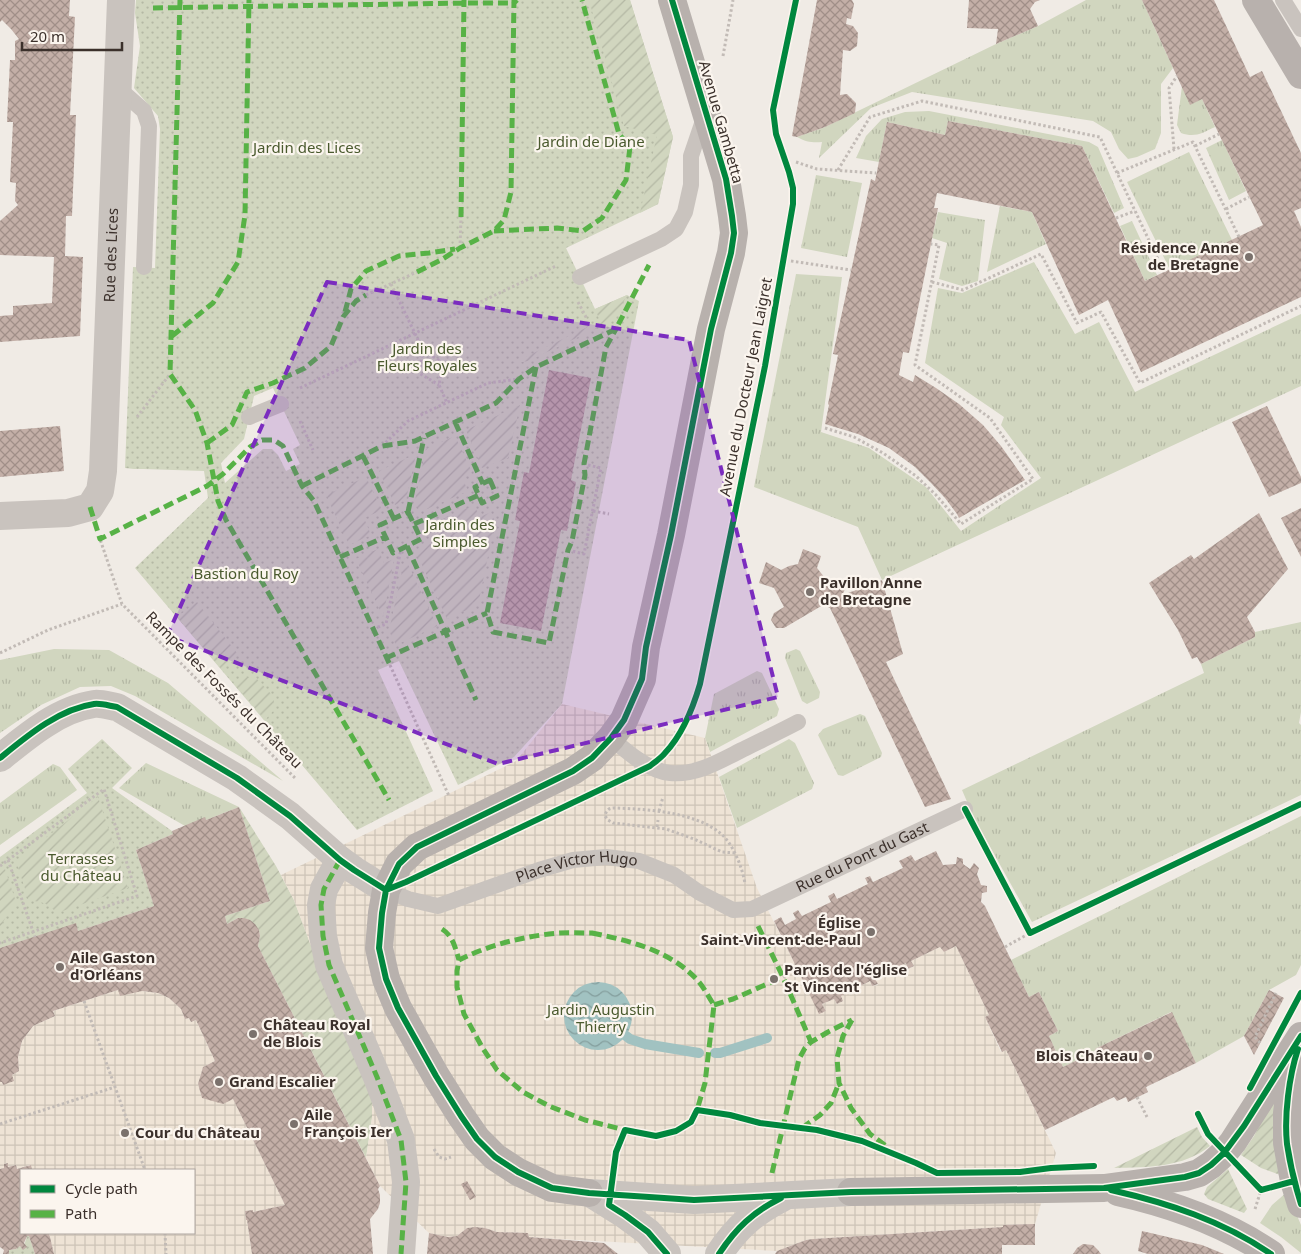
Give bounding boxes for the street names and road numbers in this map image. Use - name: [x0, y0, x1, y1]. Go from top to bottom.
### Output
- street label: Avenue Gambetta: [695, 58, 749, 185]
- street label: Rue des Lices: [98, 208, 122, 303]
- street label: Avenue du Docteur Jean Laigret: [714, 275, 776, 498]
- street label: Rampe des Fossés du Château: [142, 607, 307, 772]
- street label: Rue du Pont du Gast: [792, 816, 932, 896]
- street label: Place Victor Hugo: [513, 846, 639, 887]

